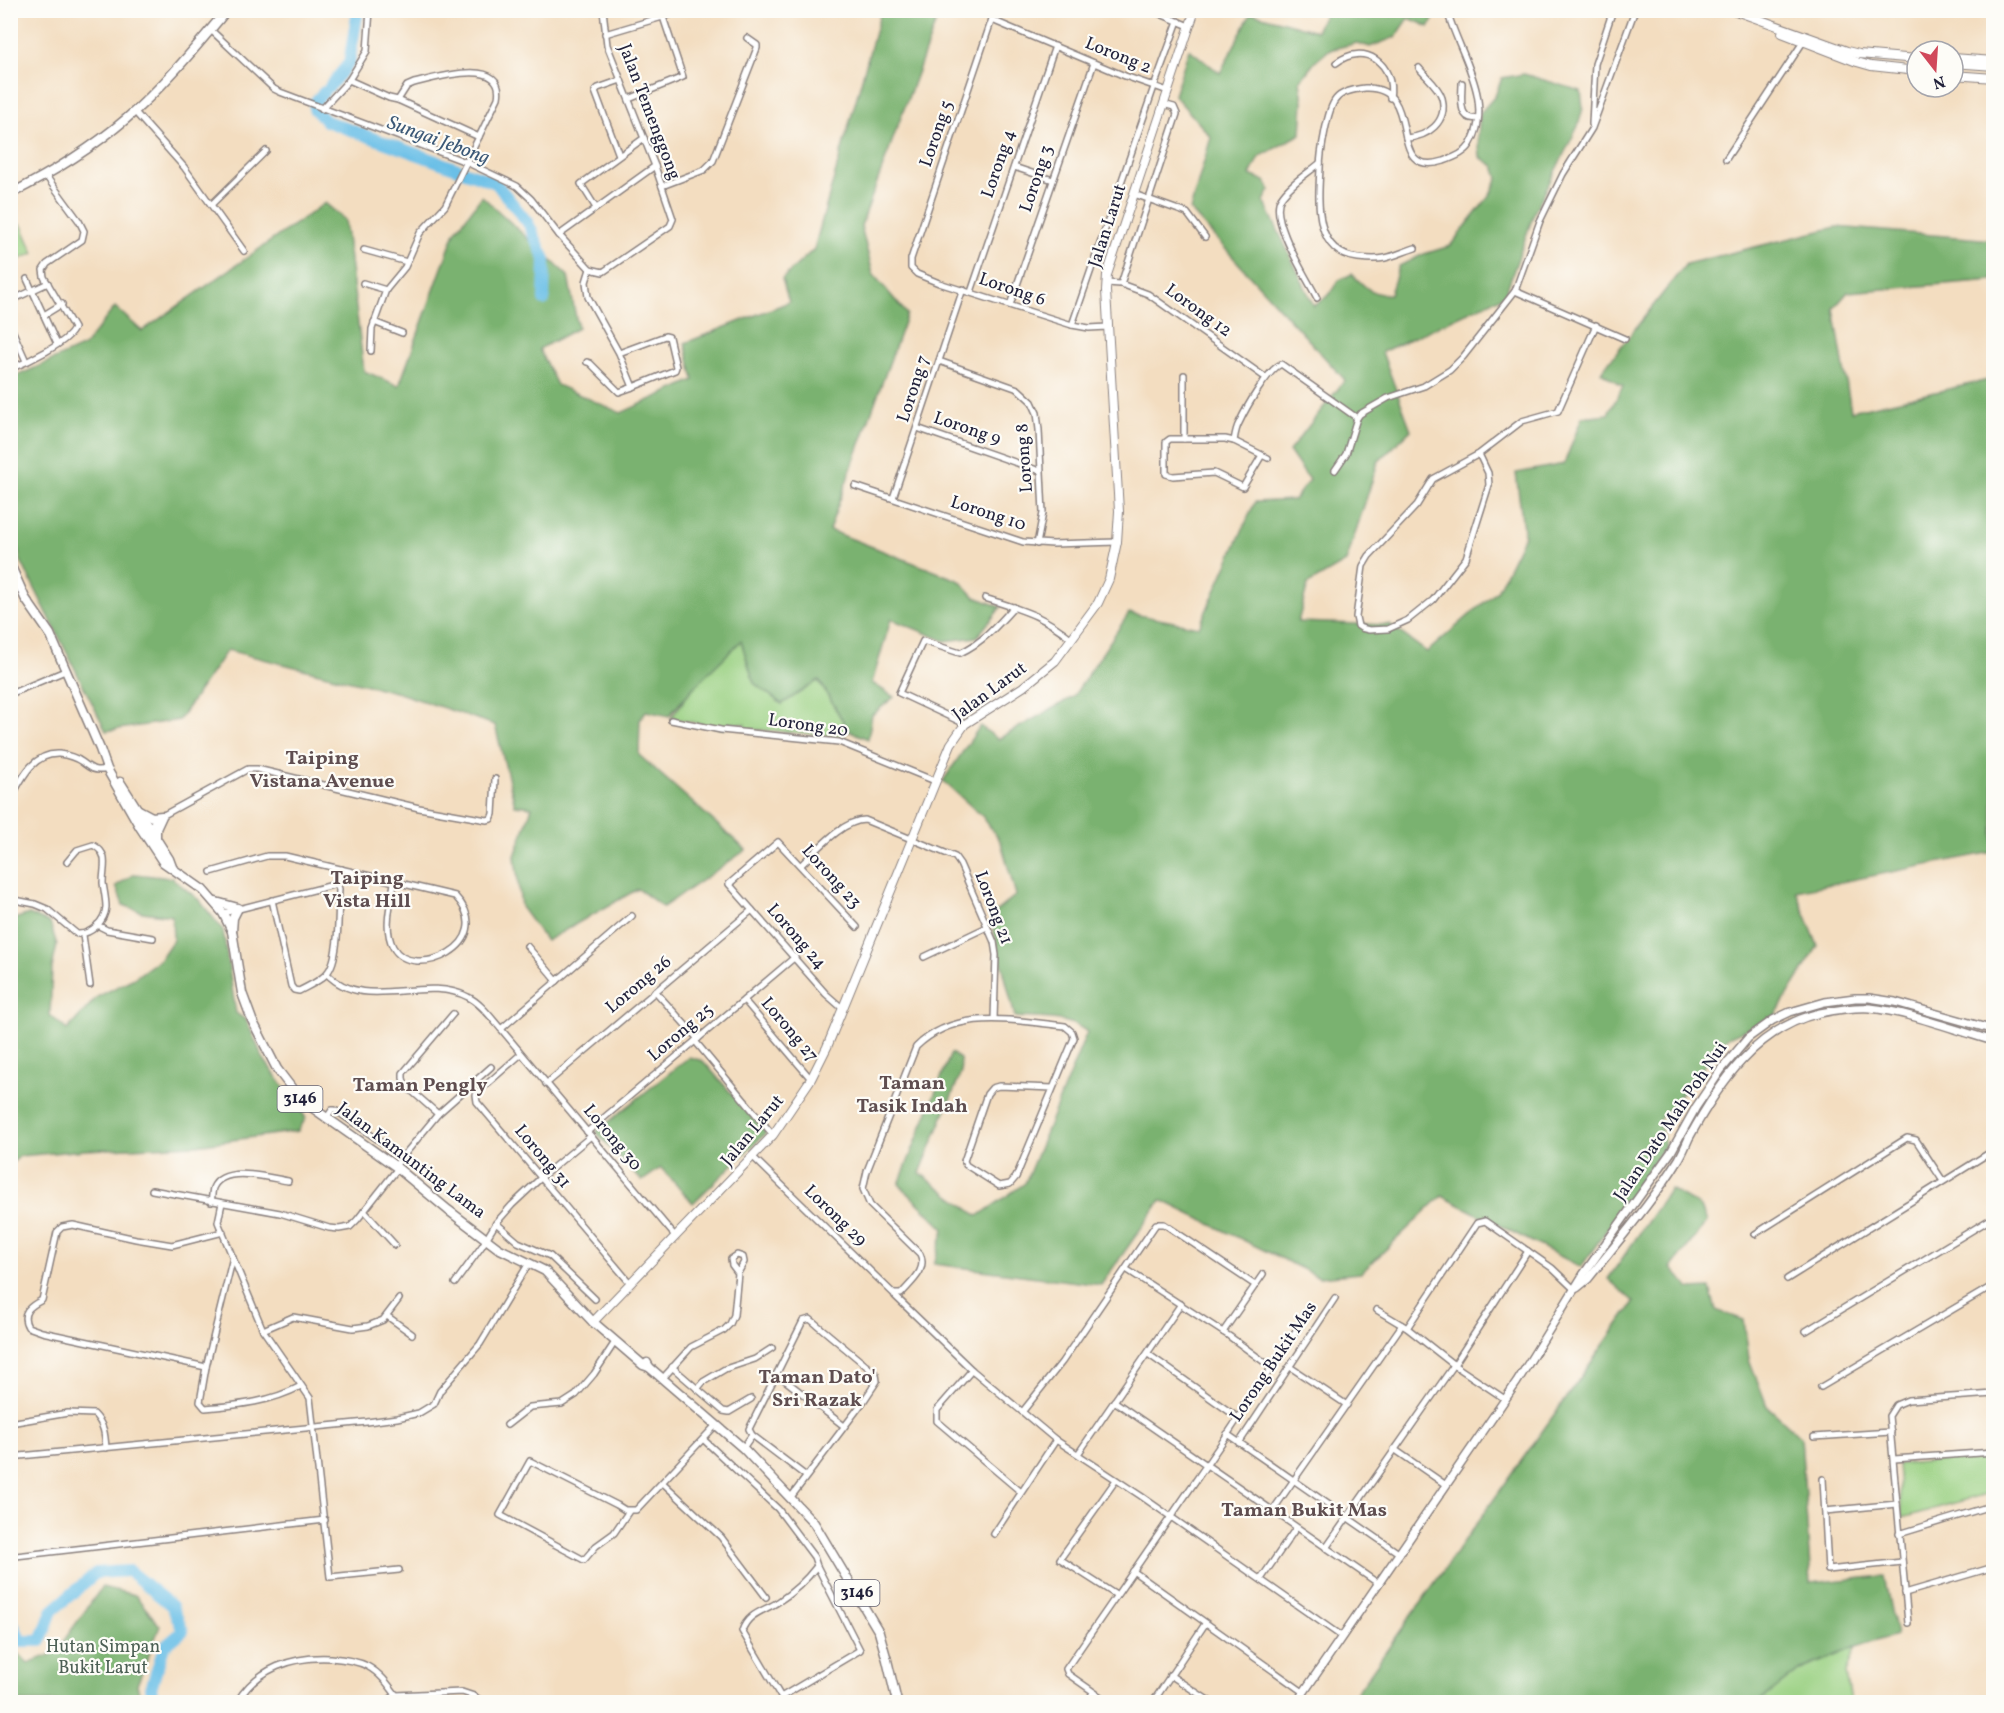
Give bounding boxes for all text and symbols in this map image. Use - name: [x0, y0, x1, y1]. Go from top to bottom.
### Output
- street label: Lorong 2: [1081, 31, 1155, 81]
- north arrow: [1905, 39, 1965, 99]
- street label: Jalan Temenggong: [612, 40, 686, 184]
- text: N: [1930, 69, 1948, 94]
- street label: Lorong 5: [914, 97, 960, 171]
- water label: Sungai Jebong: [383, 110, 493, 173]
- street label: Lorong 4: [976, 126, 1022, 202]
- street label: Lorong 3: [1014, 142, 1060, 216]
- street label: Jalan Larut: [1083, 181, 1133, 271]
- street label: Lorong 6: [975, 267, 1049, 313]
- street label: Lorong 12: [1160, 278, 1236, 344]
- street label: Lorong 7: [891, 352, 937, 426]
- street label: Lorong 9: [930, 406, 1004, 452]
- street label: Lorong 8: [1010, 422, 1040, 494]
- street label: Lorong 10: [947, 490, 1029, 538]
- street label: Jalan Larut: [948, 656, 1032, 728]
- street label: Lorong 20: [766, 708, 850, 744]
- district label: Taiping Vistana Avenue: [250, 745, 394, 796]
- street label: Lorong 23: [795, 839, 867, 915]
- district label: Taiping Vista Hill: [323, 865, 411, 916]
- street label: Lorong 21: [968, 868, 1018, 948]
- street label: Lorong 24: [760, 899, 832, 975]
- street label: Lorong 26: [601, 950, 677, 1020]
- street label: Lorong 27: [754, 992, 824, 1068]
- street label: Lorong 25: [643, 998, 719, 1068]
- street label: Jalan Dato Mah Poh Nui: [1608, 1037, 1734, 1207]
- district label: Taman Tasik Indah: [856, 1070, 968, 1121]
- district label: Taman Pengly: [353, 1072, 487, 1100]
- road number: 3146: [278, 1086, 322, 1112]
- street label: Jalan Larut: [716, 1090, 790, 1172]
- street label: Jalan Kamunting Lama: [331, 1097, 491, 1225]
- street label: Lorong 30: [577, 1099, 647, 1177]
- street label: Lorong 31: [508, 1120, 576, 1194]
- street label: Lorong 29: [798, 1180, 872, 1252]
- street label: Lorong Bukit Mas: [1224, 1297, 1324, 1427]
- district label: Taman Dato' Sri Razak: [758, 1364, 876, 1415]
- district label: Taman Bukit Mas: [1221, 1497, 1387, 1525]
- road number: 3146: [834, 1580, 880, 1606]
- park label: Hutan Simpan Bukit Larut: [46, 1635, 161, 1681]

